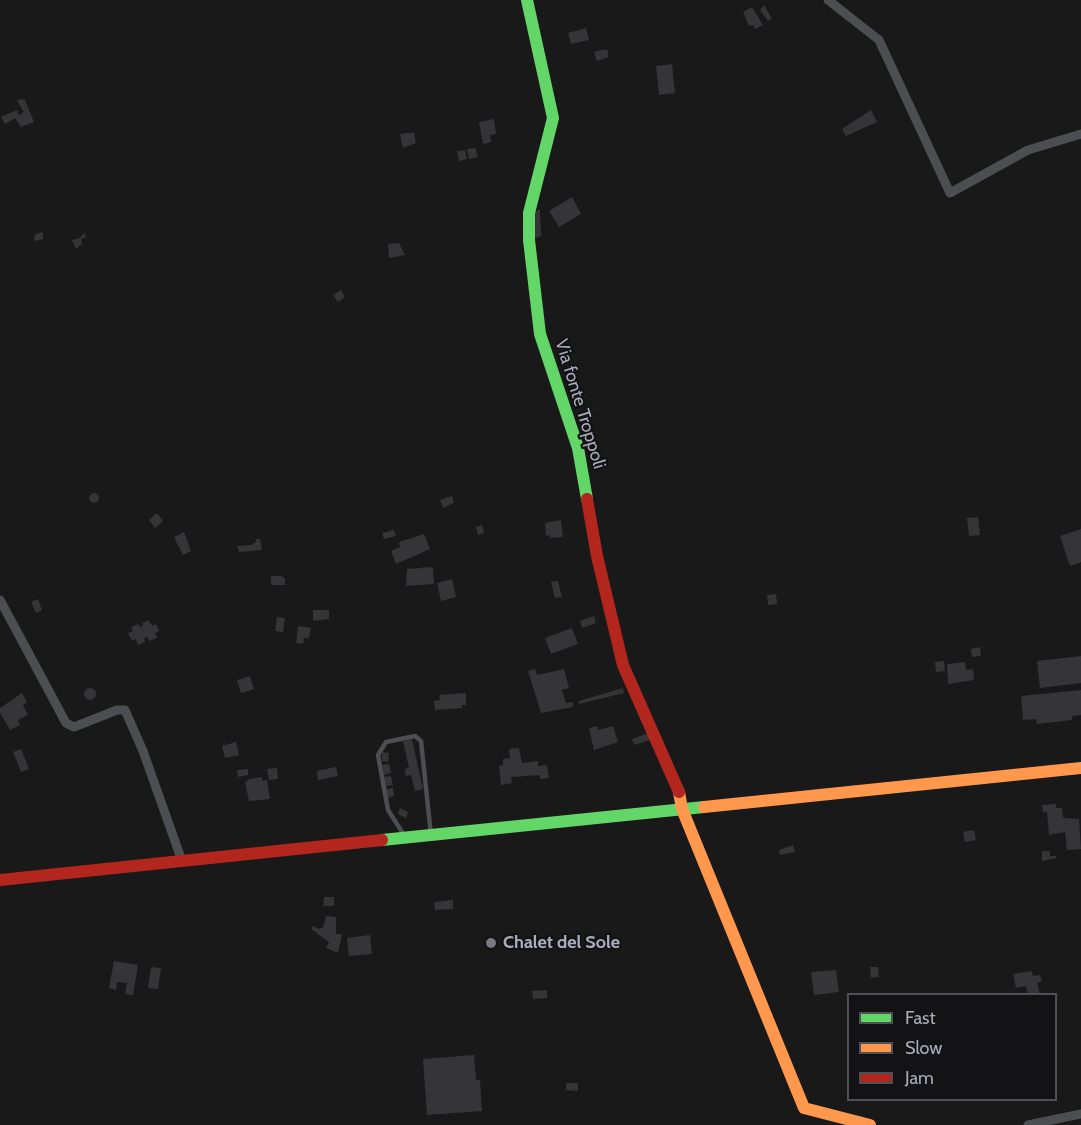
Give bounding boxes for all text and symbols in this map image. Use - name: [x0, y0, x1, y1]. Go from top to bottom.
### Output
- street label: Via fonte Troppoli: [550, 337, 610, 471]
- place label: Chalet del Sole: [503, 932, 620, 954]
- marker: Chalet del Sole: [484, 936, 498, 950]
- legend: [847, 993, 1057, 1101]
- text: Fast: [905, 1007, 936, 1029]
- text: Slow: [905, 1037, 942, 1059]
- text: Jam: [905, 1067, 934, 1089]

